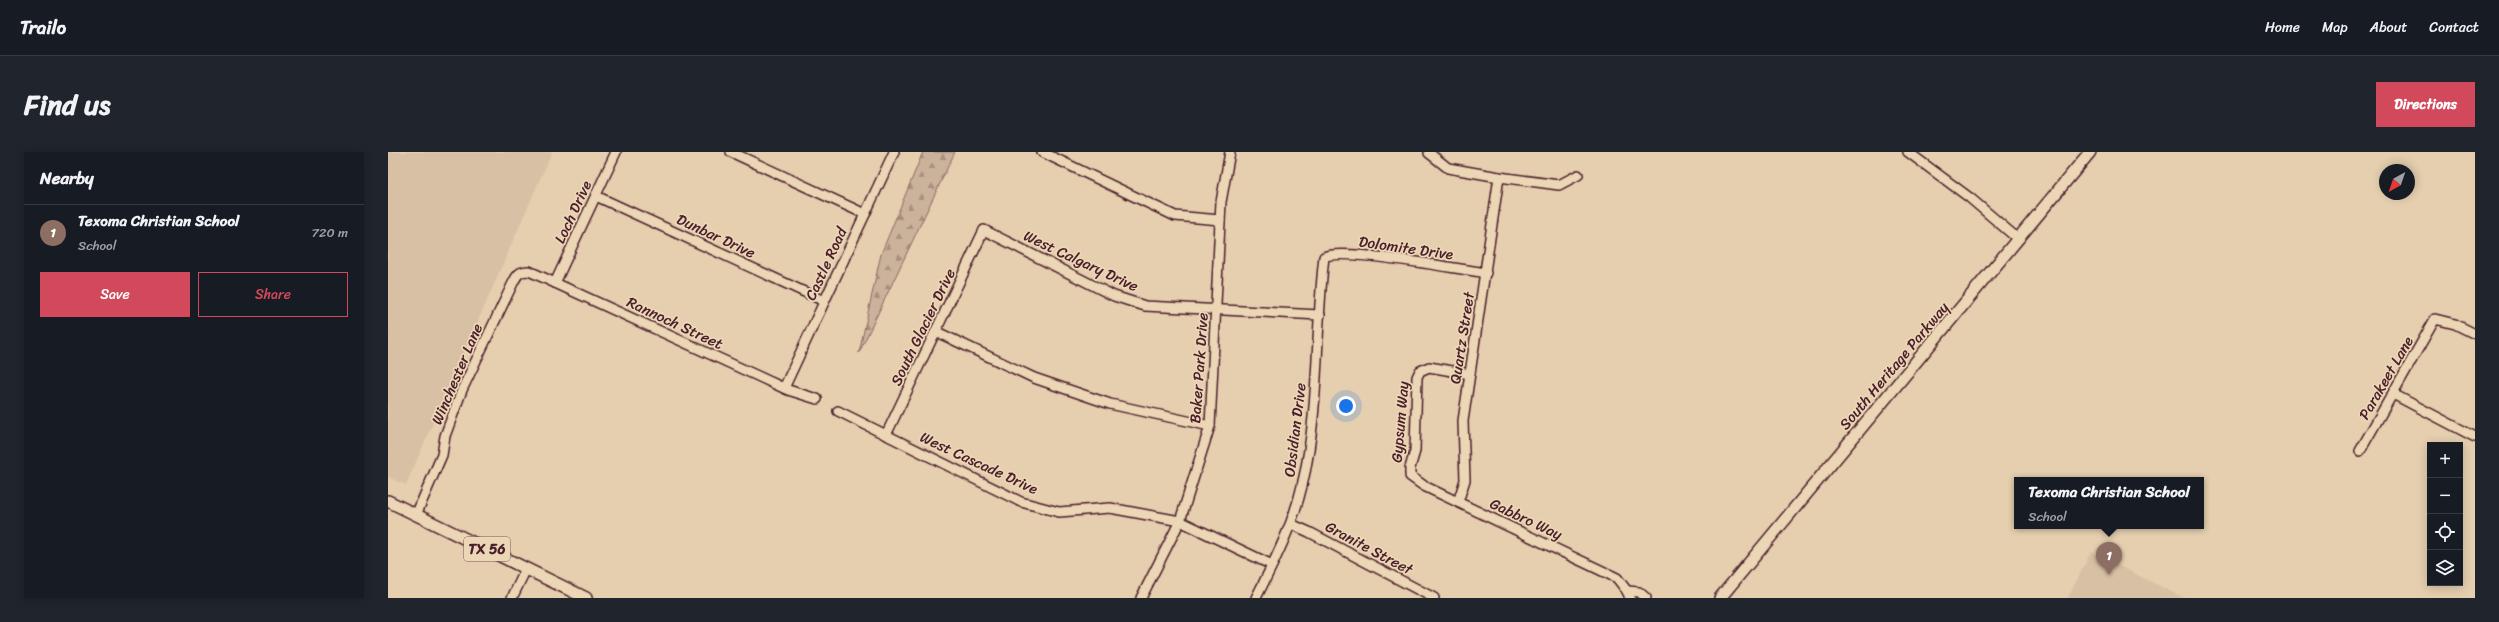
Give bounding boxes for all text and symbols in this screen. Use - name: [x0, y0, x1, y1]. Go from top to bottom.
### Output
- text: Trailo: [20, 11, 66, 44]
- text: Home: [2265, 15, 2300, 40]
- text: Map: [2322, 15, 2348, 40]
- text: About: [2370, 15, 2407, 40]
- text: Contact: [2429, 15, 2479, 40]
- text: Find us: [24, 80, 111, 129]
- button: Directions: [2376, 82, 2475, 127]
- text: Nearby: [40, 163, 94, 193]
- north arrow: [2379, 164, 2415, 200]
- street label: Loch Drive: [547, 176, 599, 248]
- street label: Dunbar Drive: [672, 206, 760, 266]
- text: Texoma Christian School: [78, 208, 239, 234]
- text: 1: [50, 221, 56, 244]
- text: 720 m: [311, 221, 348, 244]
- street label: Castle Road: [798, 222, 855, 305]
- street label: West Calgary Drive: [1019, 223, 1143, 299]
- street label: Dolomite Drive: [1357, 228, 1455, 268]
- text: School: [78, 234, 116, 257]
- street label: South Glacier Drive: [883, 264, 963, 390]
- button: Save: [40, 272, 190, 317]
- button: Share: [198, 272, 348, 317]
- street label: Rannoch Street: [622, 289, 728, 357]
- street label: Quartz Street: [1442, 289, 1482, 386]
- street label: South Heritage Parkway: [1832, 296, 1956, 436]
- street label: Baker Park Drive: [1182, 311, 1216, 424]
- street label: Winchester Lane: [424, 319, 490, 429]
- street label: Parakeet Lane: [2352, 331, 2420, 425]
- street label: Gypsum Way: [1383, 380, 1417, 464]
- street label: Obsidian Drive: [1276, 381, 1314, 478]
- your location: [1336, 396, 1356, 416]
- street label: West Cascade Drive: [916, 424, 1042, 502]
- map controls: [2427, 442, 2463, 586]
- button: +: [2427, 442, 2463, 478]
- popup: [2014, 477, 2204, 529]
- button: −: [2427, 478, 2463, 514]
- text: Texoma Christian School: [2028, 479, 2190, 505]
- street label: Gabbro Way: [1485, 491, 1567, 547]
- text: School: [2028, 505, 2067, 528]
- street label: Granite Street: [1321, 514, 1418, 582]
- button: locate: [2427, 514, 2463, 550]
- road number: TX 56: [464, 537, 510, 561]
- pin: 1: [2096, 542, 2122, 575]
- button: layers: [2427, 550, 2463, 586]

